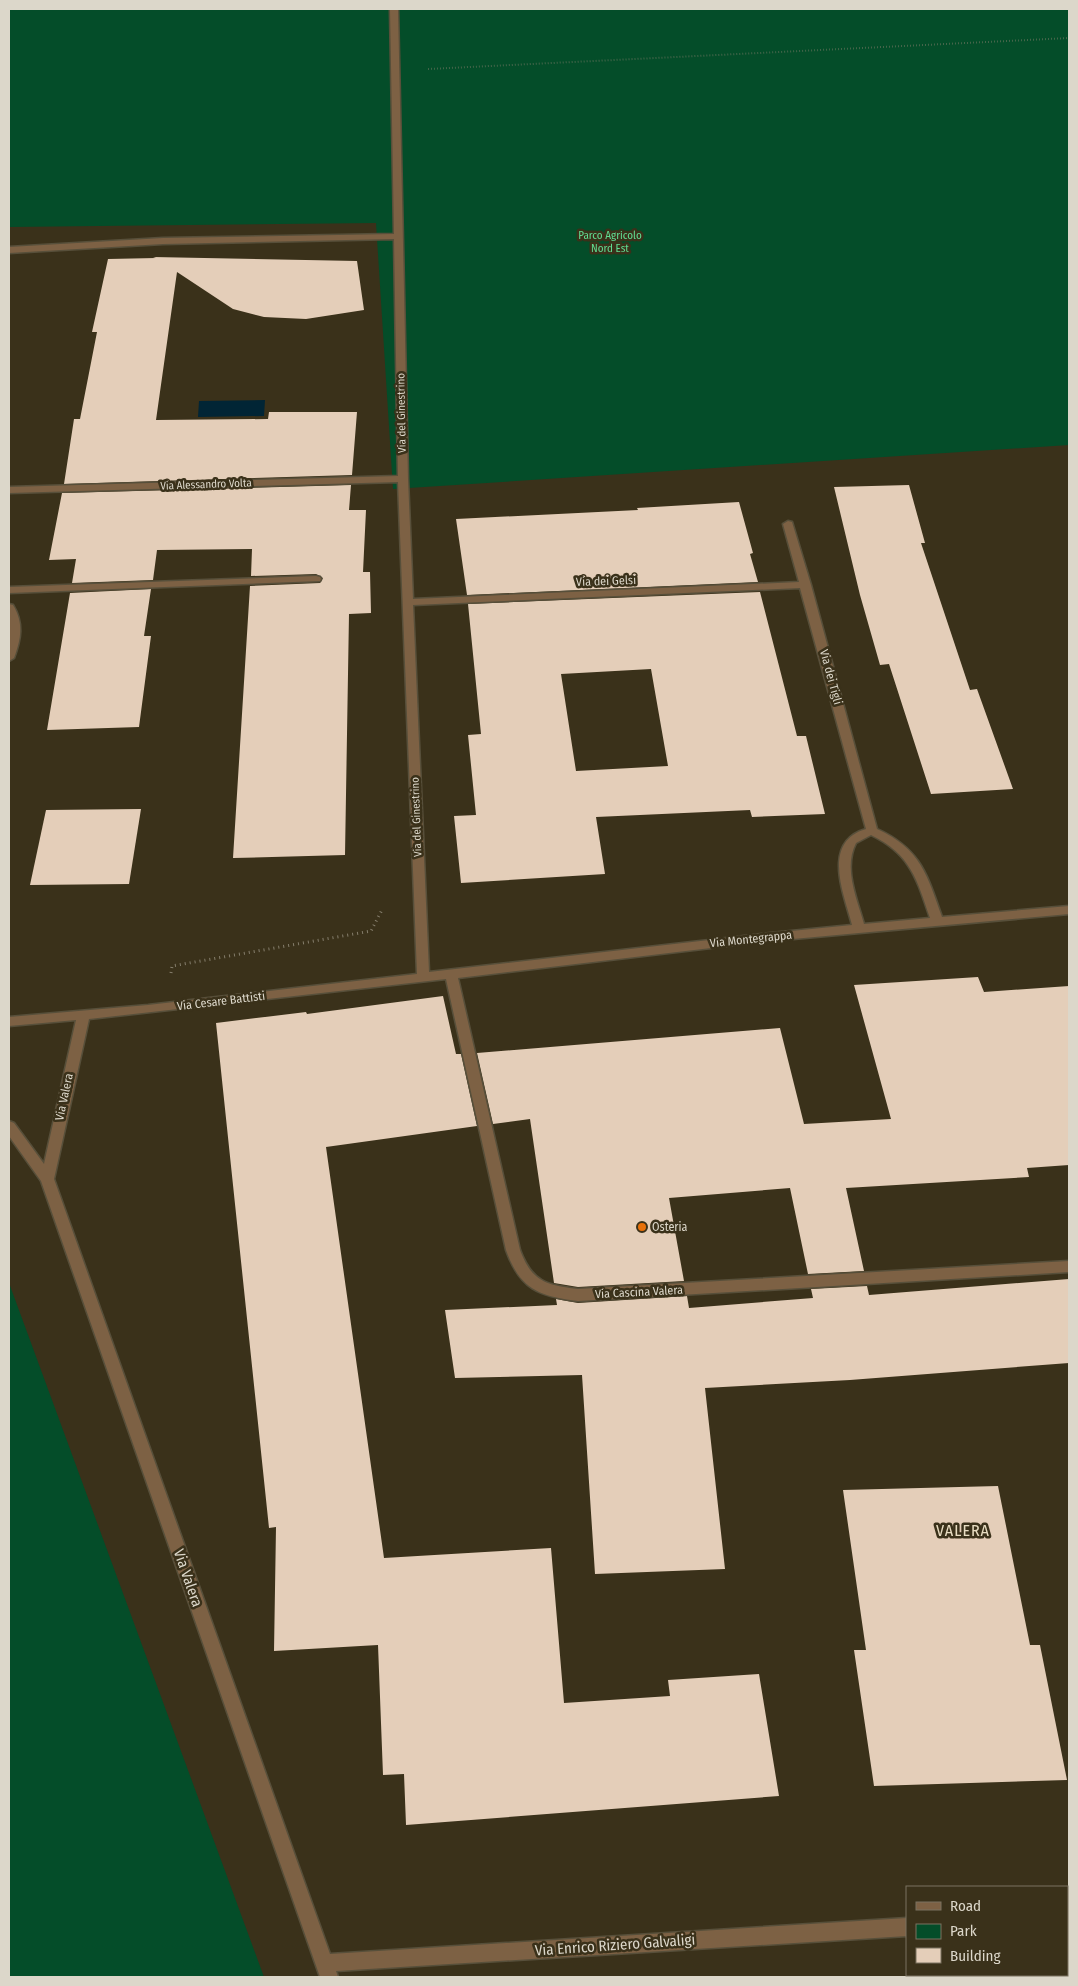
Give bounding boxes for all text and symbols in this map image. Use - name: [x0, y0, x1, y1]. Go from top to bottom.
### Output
- park label: Parco Agricolo Nord Est: [578, 229, 642, 255]
- street label: Via del Ginestrino: [394, 373, 409, 453]
- street label: Via Alessandro Volta: [160, 476, 252, 493]
- street label: Via dei Gelsi: [576, 573, 636, 589]
- street label: Via dei Tigli: [817, 648, 845, 706]
- street label: Via del Ginestrino: [409, 777, 424, 857]
- street label: Via Montegrappa: [709, 928, 793, 950]
- street label: Via Cesare Battisti: [176, 989, 266, 1013]
- street label: Via Valera: [52, 1072, 76, 1122]
- place label: Osteria: [652, 1220, 688, 1234]
- marker: Osteria: [636, 1221, 648, 1233]
- street label: Via Cascina Valera: [595, 1283, 683, 1301]
- district label: VALERA: [936, 1521, 990, 1540]
- street label: Via Valera: [170, 1547, 206, 1609]
- legend: [906, 1886, 1068, 1976]
- text: Road: [950, 1897, 981, 1915]
- text: Park: [950, 1922, 977, 1940]
- street label: Via Enrico Riziero Galvaligi: [534, 1930, 696, 1960]
- text: Building: [950, 1947, 1001, 1965]

